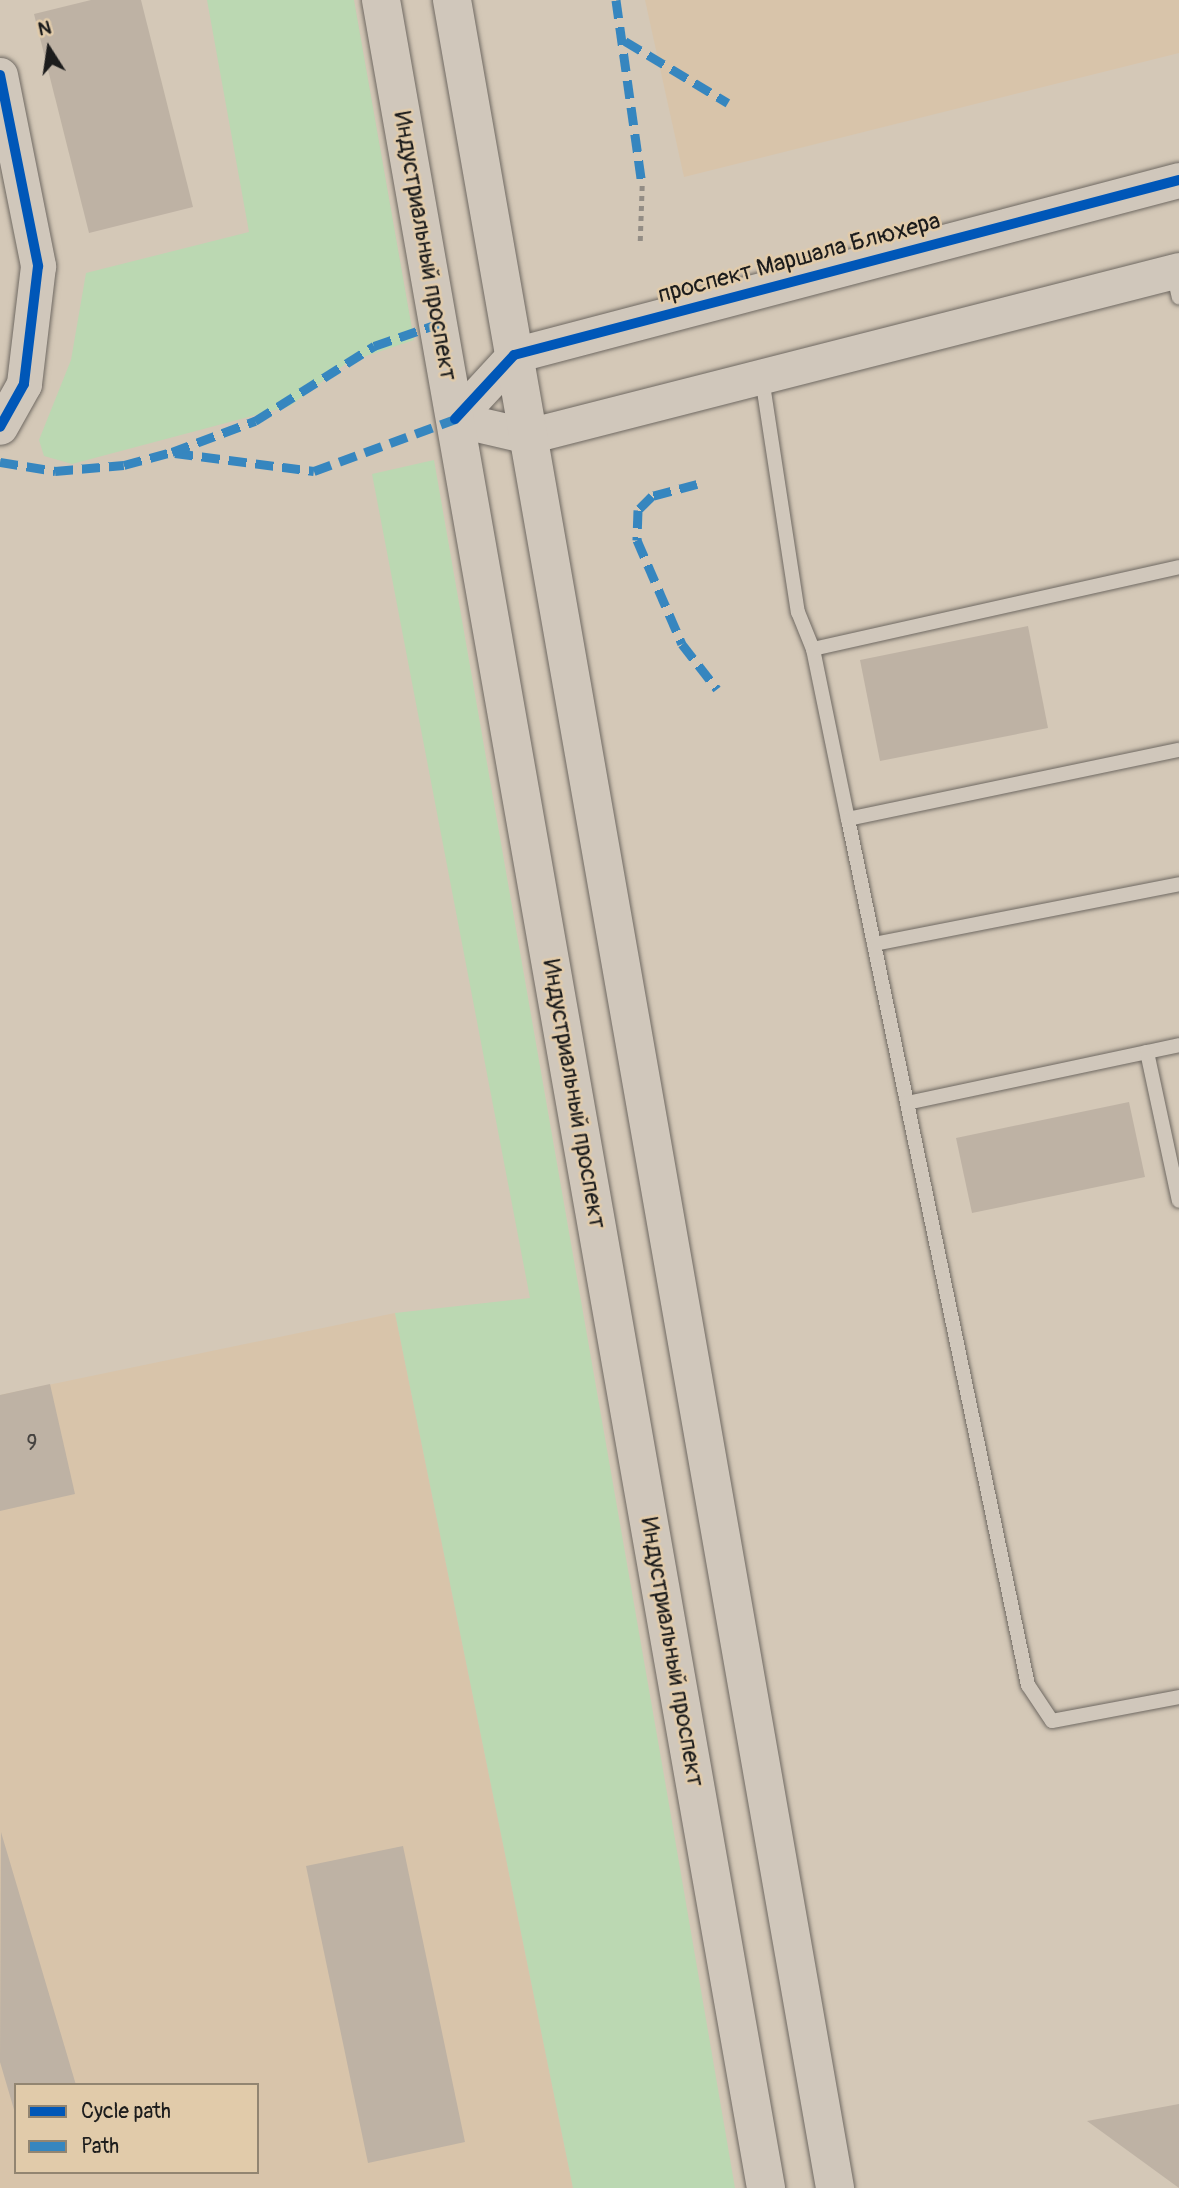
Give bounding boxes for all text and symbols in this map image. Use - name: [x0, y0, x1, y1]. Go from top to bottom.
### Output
- north arrow: [14, 14, 84, 84]
- text: N: [36, 15, 53, 42]
- street label: Индустриальный проспект: [387, 109, 463, 383]
- street label: проспект Маршала Блюхера: [655, 206, 943, 310]
- street label: Индустриальный проспект: [536, 957, 612, 1231]
- house number: 9: [27, 1431, 37, 1457]
- street label: Индустриальный проспект: [634, 1515, 710, 1789]
- legend: [14, 2083, 259, 2174]
- text: Cycle path: [81, 2098, 171, 2125]
- text: Path: [81, 2133, 119, 2160]

